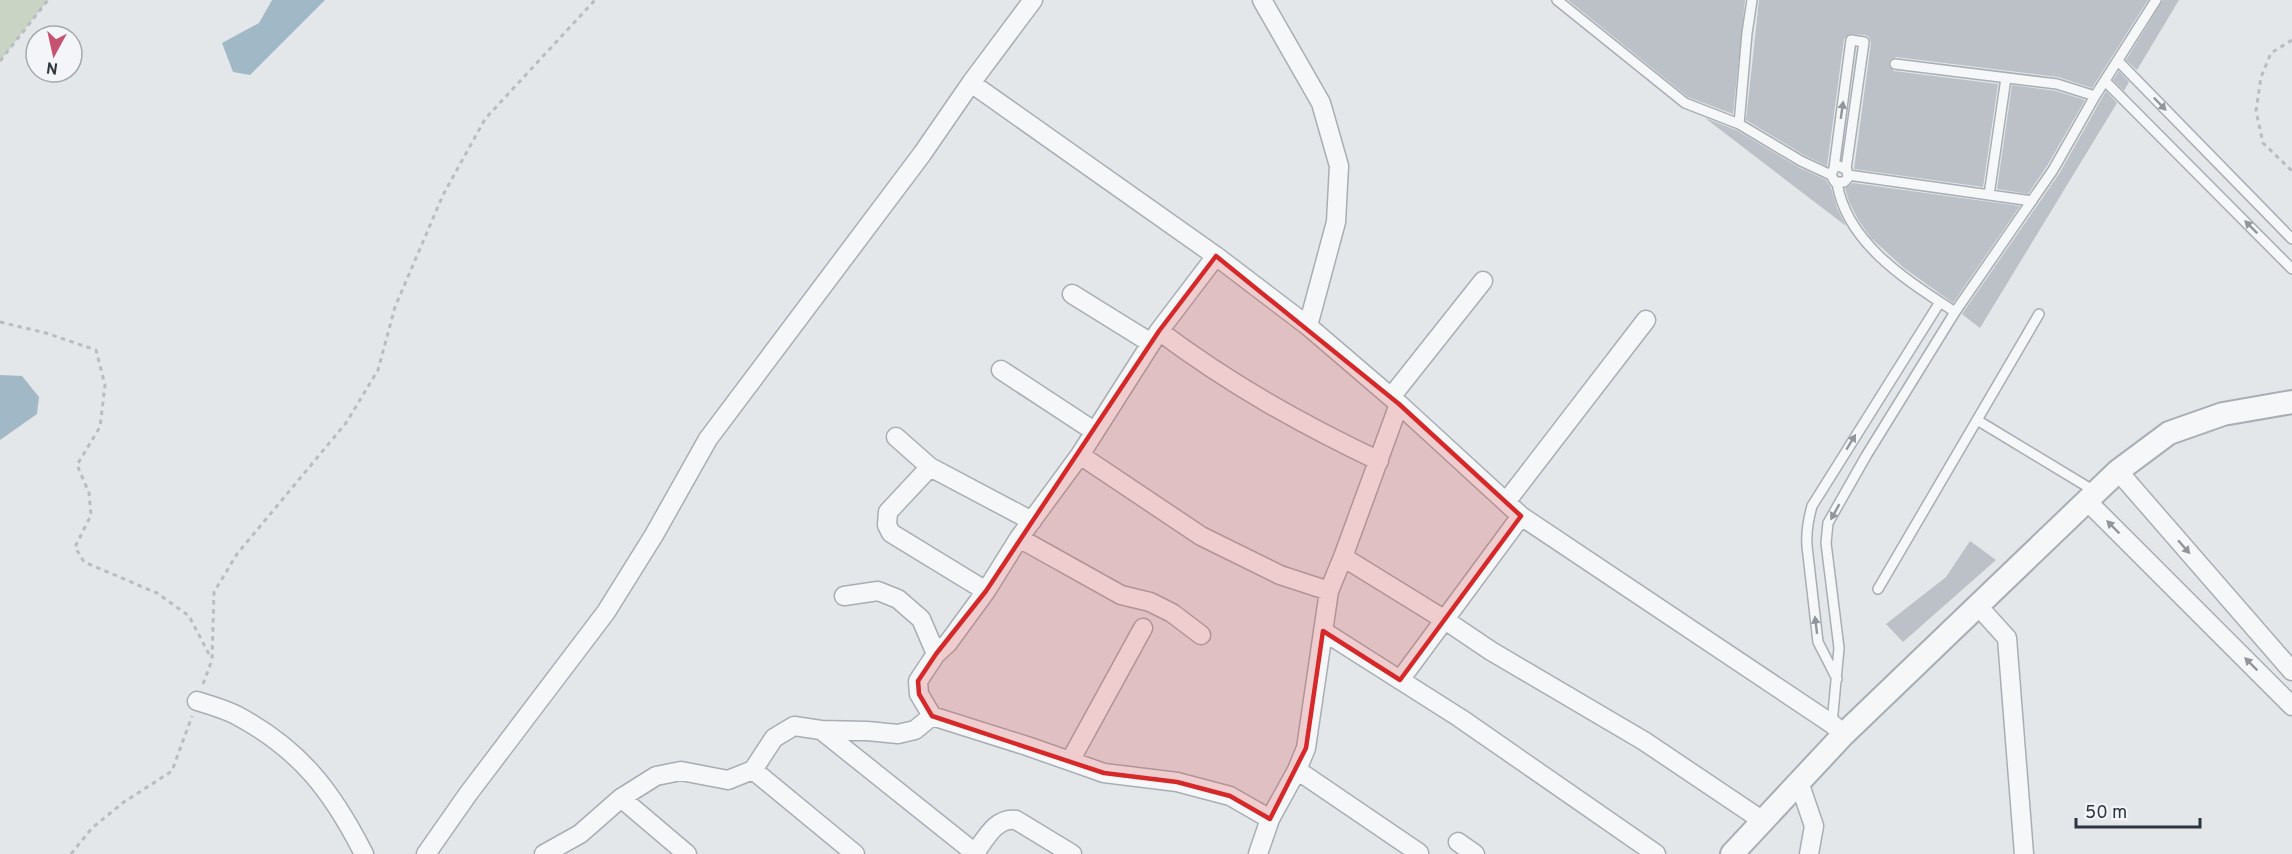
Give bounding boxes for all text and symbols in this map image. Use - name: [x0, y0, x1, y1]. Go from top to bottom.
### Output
- north arrow: [24, 24, 84, 84]
- text: N: [45, 56, 59, 78]
- one-way arrow: [2152, 96, 2166, 110]
- one-way arrow: [1837, 101, 1846, 120]
- one-way arrow: [2244, 221, 2258, 235]
- one-way arrow: [1846, 434, 1857, 450]
- one-way arrow: [1830, 504, 1840, 521]
- one-way arrow: [2106, 520, 2120, 534]
- one-way arrow: [2177, 539, 2190, 554]
- one-way arrow: [1811, 615, 1820, 634]
- one-way arrow: [2244, 658, 2258, 672]
- scale bar: [2076, 791, 2200, 829]
- text: 50 m: [2085, 802, 2127, 825]

